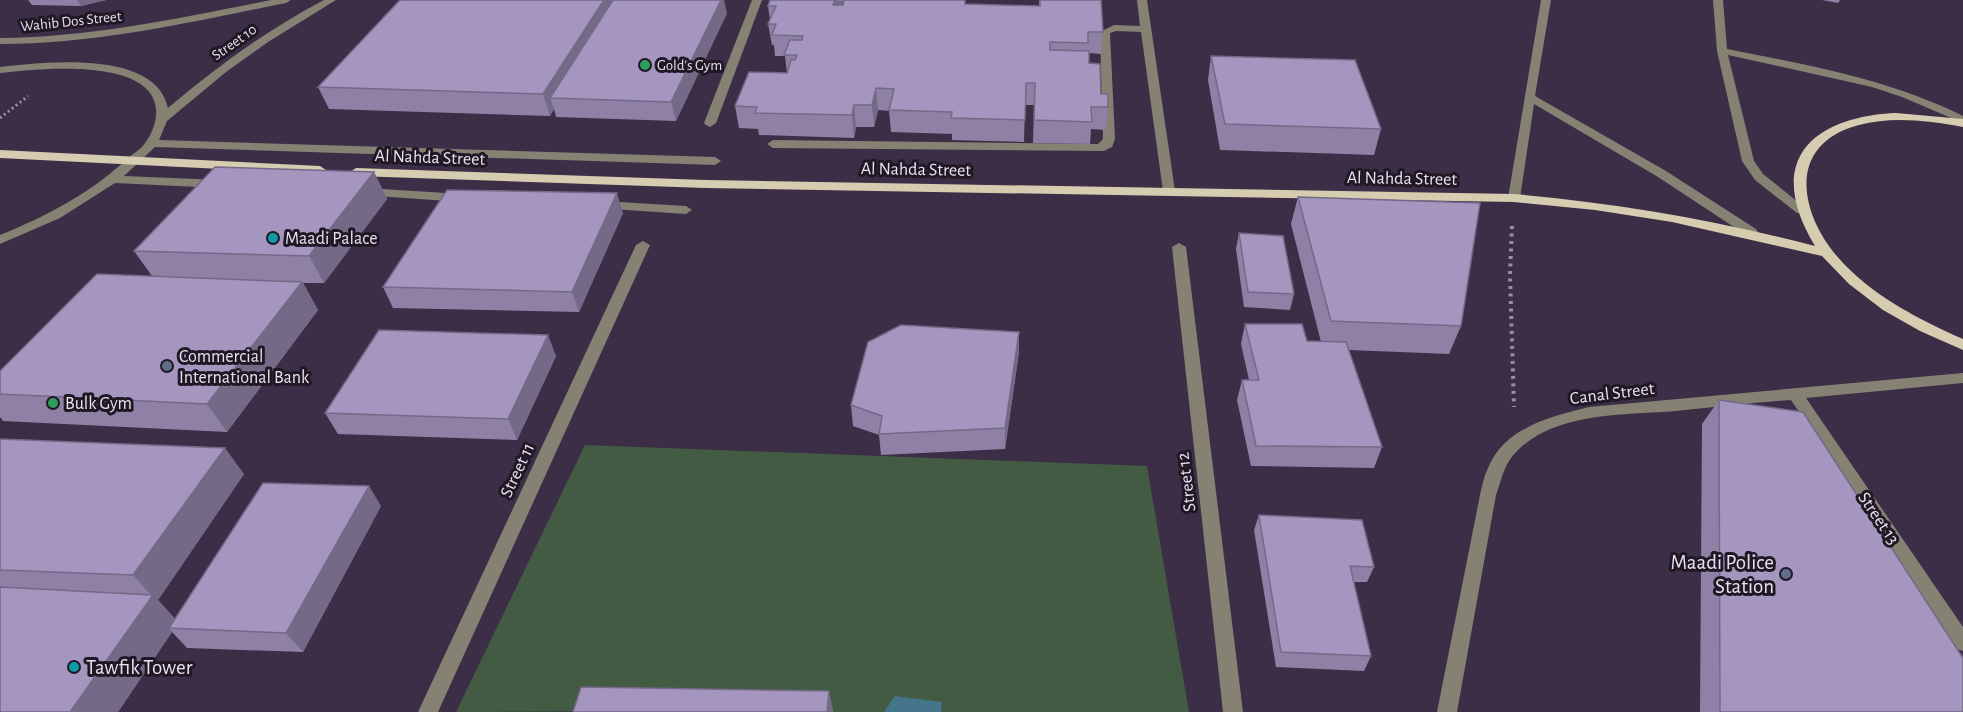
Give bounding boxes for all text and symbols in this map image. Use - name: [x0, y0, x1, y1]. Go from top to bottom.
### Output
- street label: Wahib Dos Street: [20, 9, 123, 34]
- street label: Street 10: [209, 22, 259, 63]
- marker: Gold's Gym: [638, 58, 652, 72]
- place label: Gold's Gym: [657, 58, 722, 73]
- street label: Al Nahda Street: [374, 147, 486, 169]
- street label: Al Nahda Street: [861, 160, 972, 180]
- street label: Al Nahda Street: [1347, 169, 1458, 189]
- place label: Maadi Palace: [285, 230, 377, 248]
- marker: Maadi Palace: [266, 231, 280, 245]
- place label: Commercial International Bank: [179, 348, 310, 387]
- marker: Commercial International Bank: [160, 359, 174, 373]
- street label: Canal Street: [1569, 380, 1656, 408]
- place label: Bulk Gym: [65, 395, 132, 413]
- marker: Bulk Gym: [46, 396, 60, 410]
- street label: Street 11: [498, 440, 538, 500]
- street label: Street 12: [1174, 451, 1200, 513]
- street label: Street 13: [1854, 489, 1902, 548]
- place label: Maadi Police Station: [1670, 552, 1774, 597]
- marker: Maadi Police Station: [1779, 567, 1793, 581]
- place label: Tawfik Tower: [86, 657, 193, 678]
- marker: Tawfik Tower: [67, 660, 81, 674]

